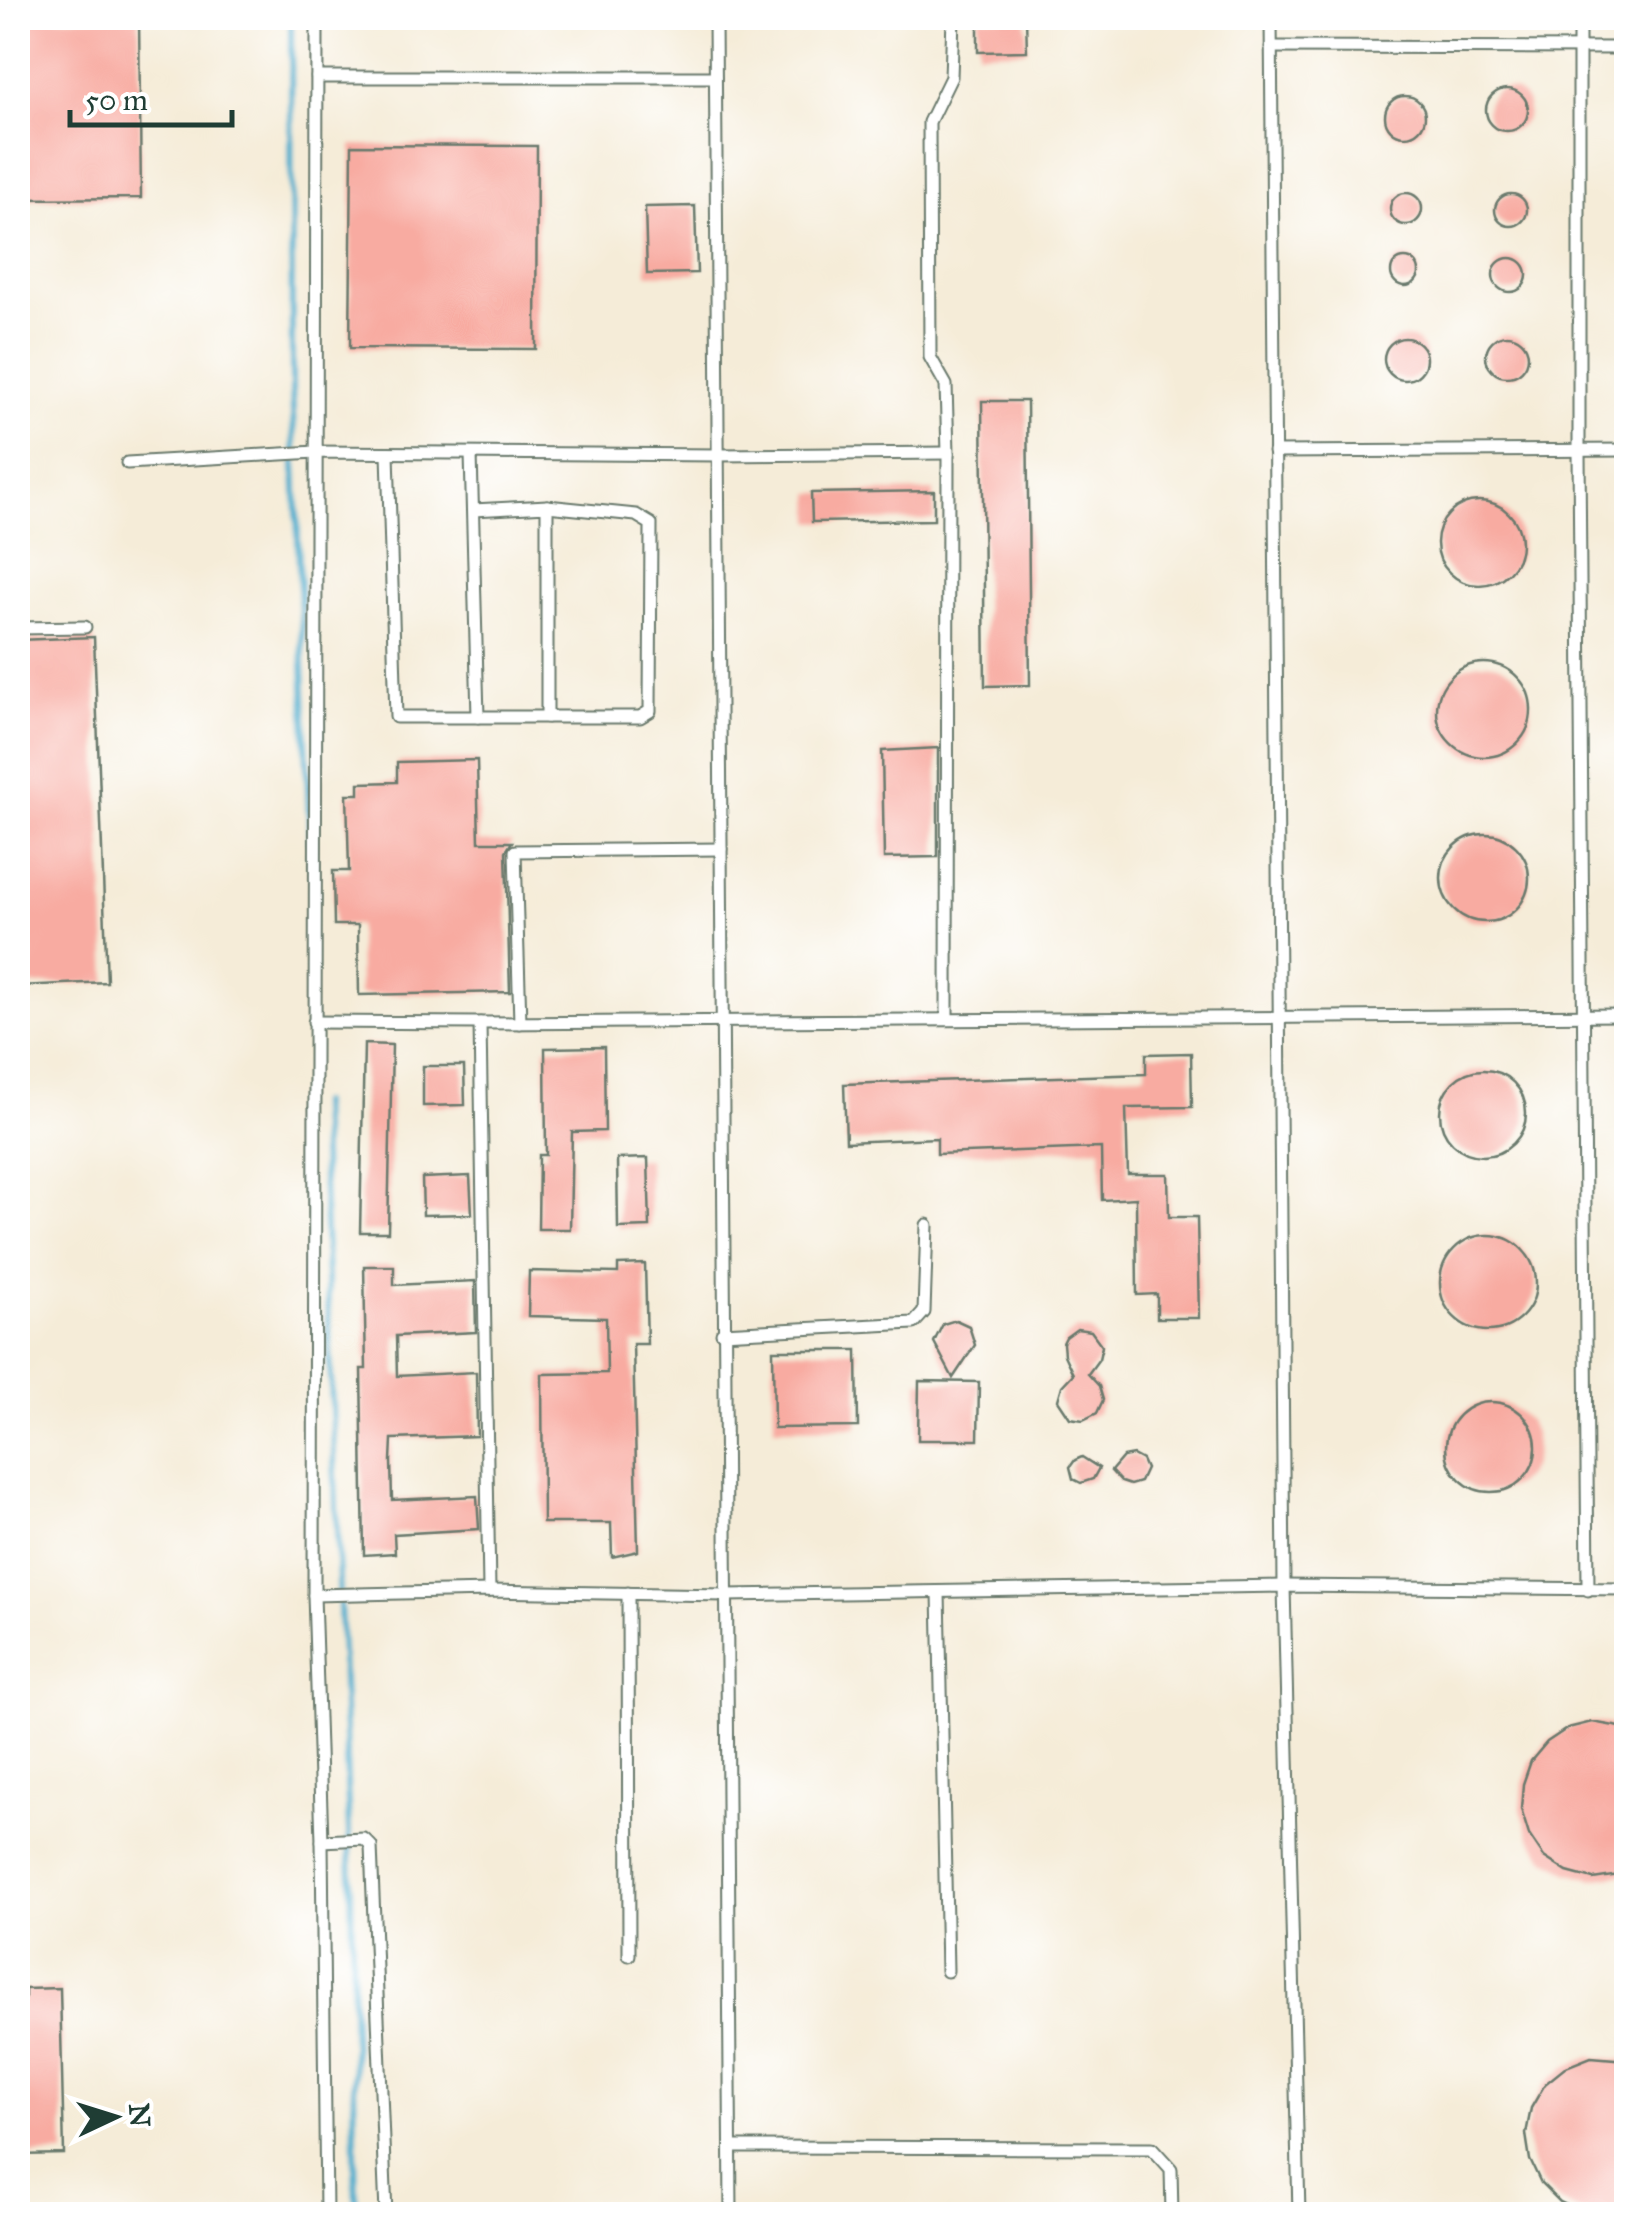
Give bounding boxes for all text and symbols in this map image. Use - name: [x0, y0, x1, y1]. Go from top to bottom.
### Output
- scale bar: [70, 65, 232, 127]
- text: 50 m: [85, 82, 148, 118]
- north arrow: [65, 2067, 165, 2167]
- text: N: [121, 2102, 158, 2129]

